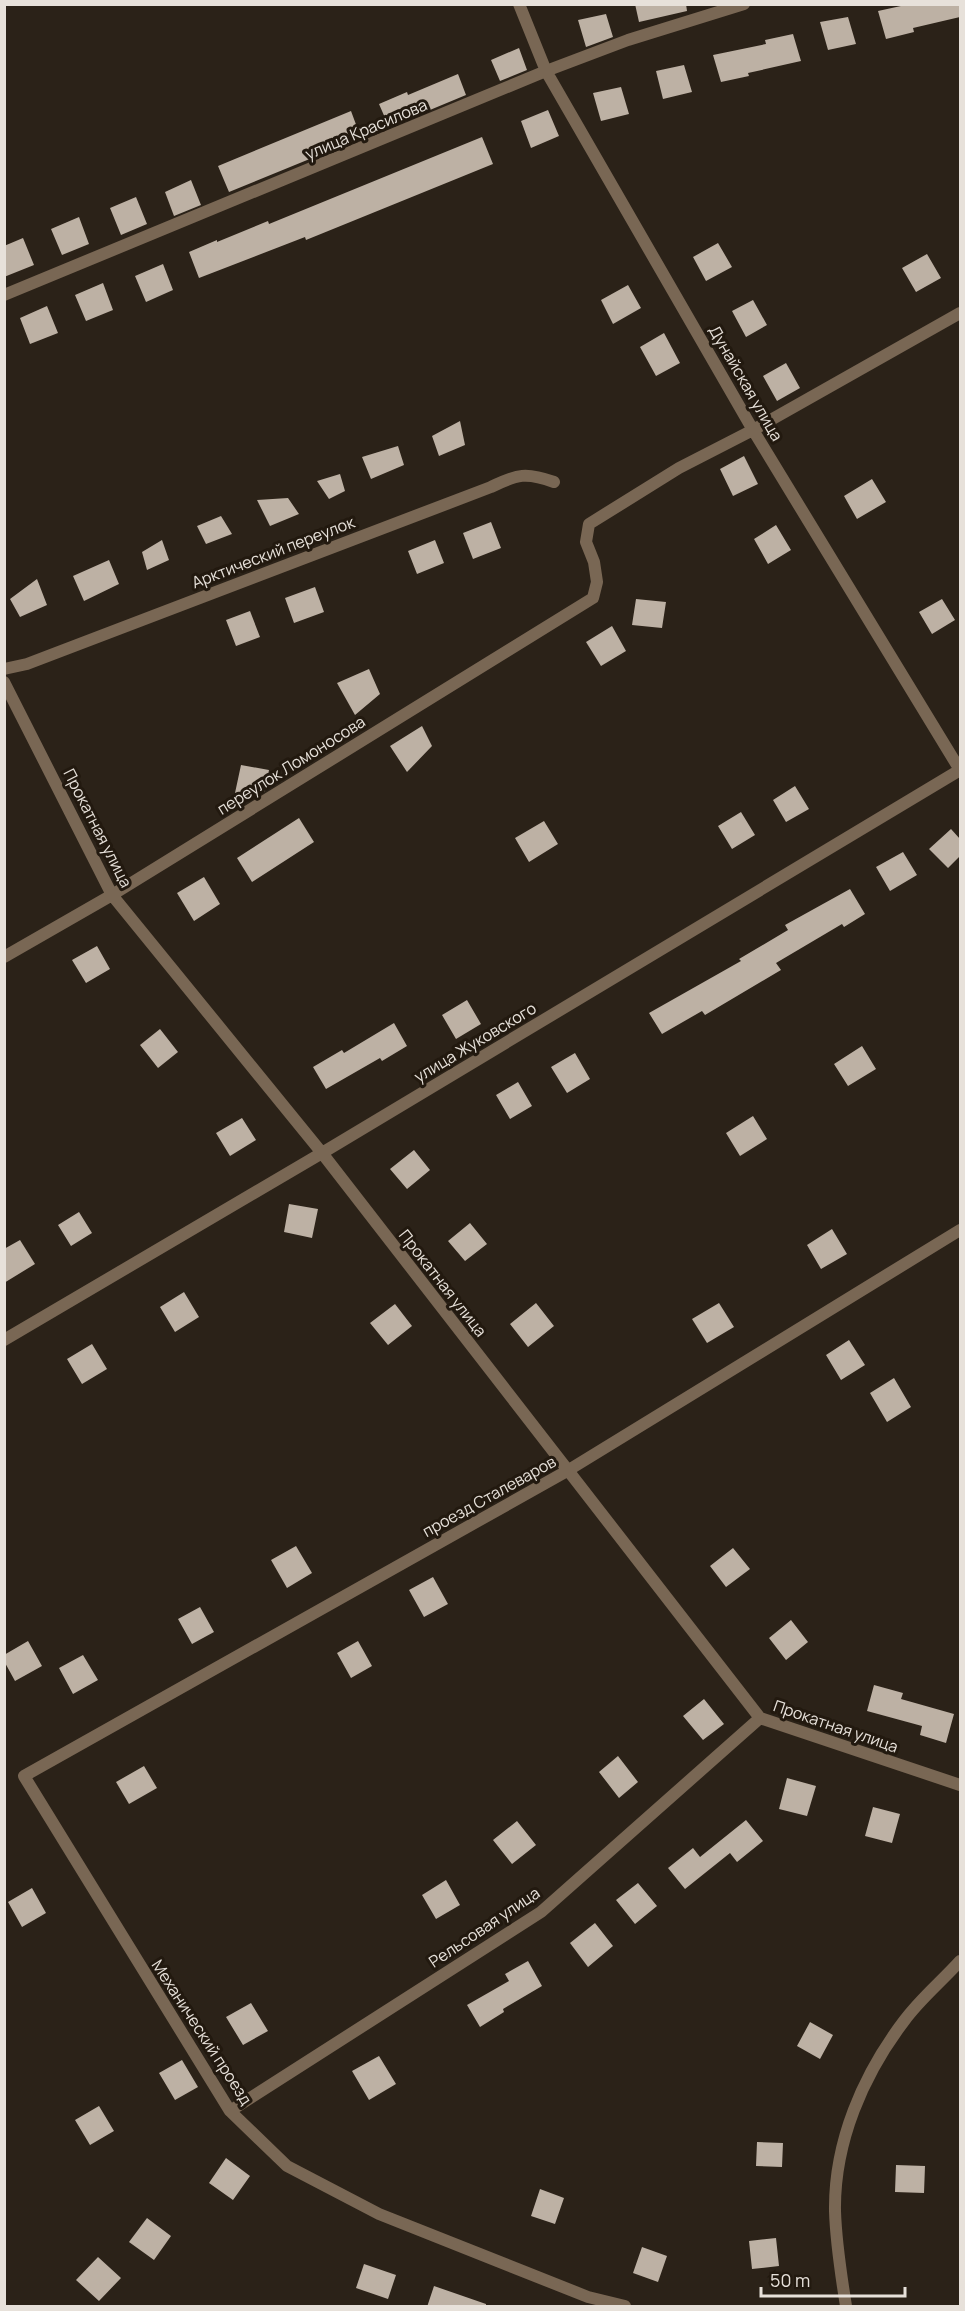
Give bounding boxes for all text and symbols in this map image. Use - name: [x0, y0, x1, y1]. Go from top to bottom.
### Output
- street label: улица Красилова: [302, 93, 430, 165]
- street label: Дунайская улица: [704, 321, 788, 445]
- street label: Арктический переулок: [188, 510, 359, 593]
- street label: переулок Ломоносова: [213, 710, 369, 820]
- street label: Прокатная улица: [59, 765, 137, 891]
- street label: улица Жуковского: [410, 997, 540, 1087]
- street label: Прокатная улица: [394, 1225, 492, 1341]
- street label: проезд Сталеваров: [418, 1450, 560, 1542]
- street label: Прокатная улица: [771, 1694, 901, 1758]
- street label: Рельсовая улица: [424, 1882, 544, 1972]
- street label: Механический проезд: [147, 1955, 257, 2109]
- scale bar: [761, 2260, 905, 2298]
- text: 50 m: [770, 2268, 810, 2292]

